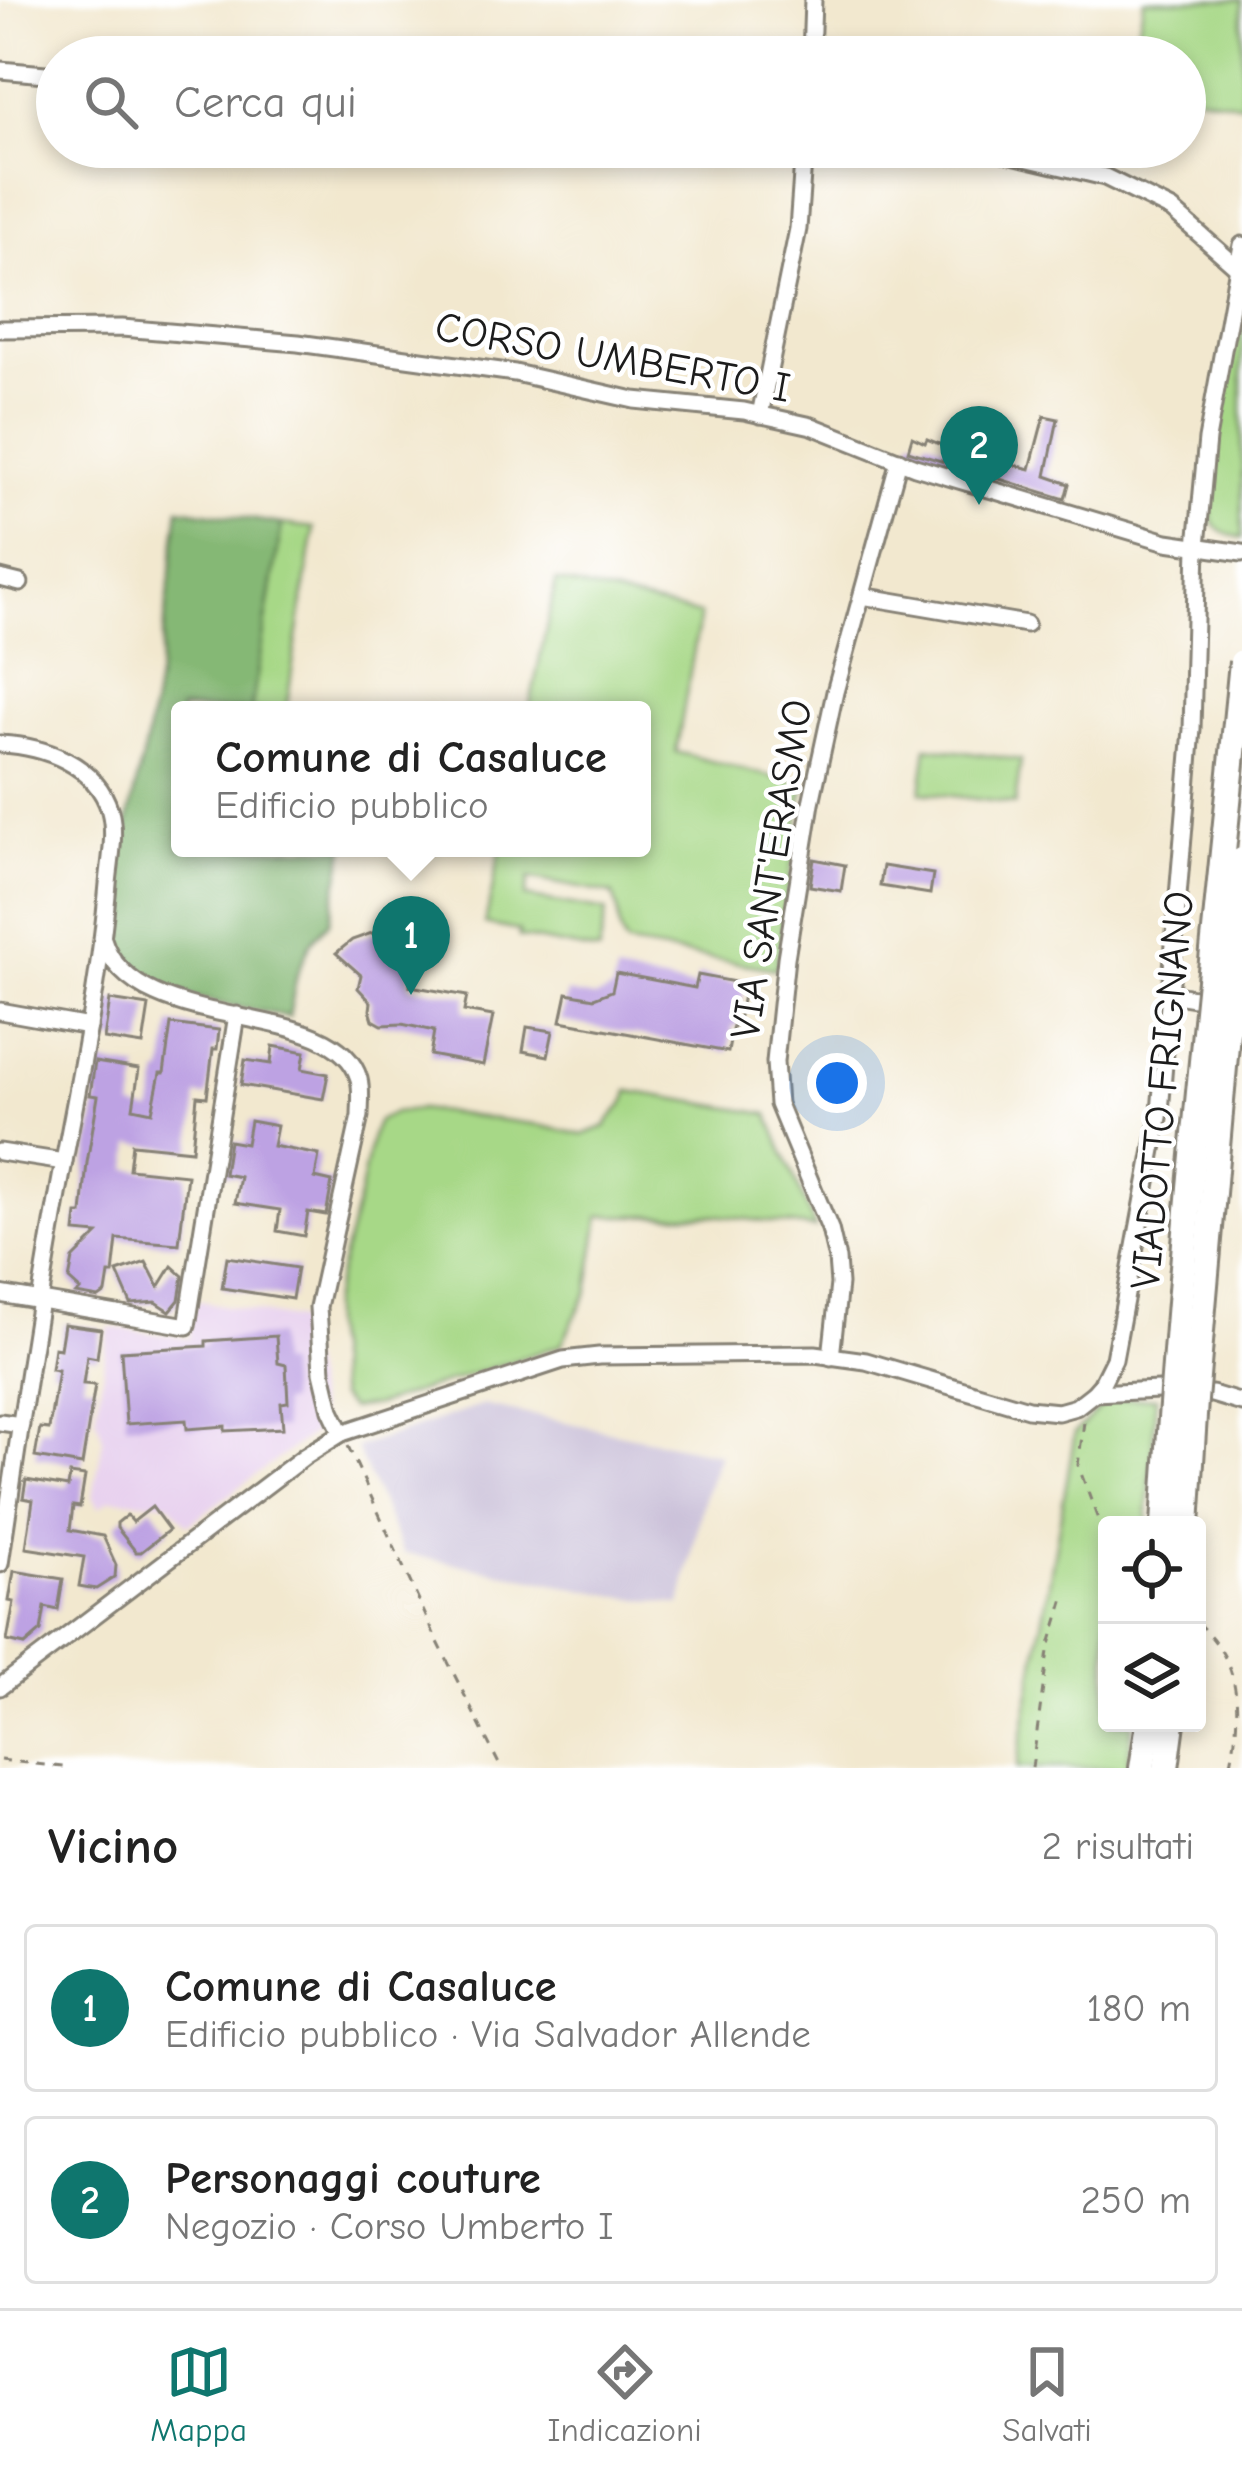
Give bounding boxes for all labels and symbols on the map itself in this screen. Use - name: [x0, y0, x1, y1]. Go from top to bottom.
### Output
- street label: CORSO UMBERTO I: [431, 302, 794, 413]
- pin: 2: [940, 406, 1018, 505]
- street label: VIA SANT'ERASMO: [720, 696, 822, 1042]
- street label: VIADOTTO FRIGNANO: [1121, 889, 1204, 1291]
- pin: 1: [372, 896, 450, 995]
- your location: [807, 1053, 867, 1113]

